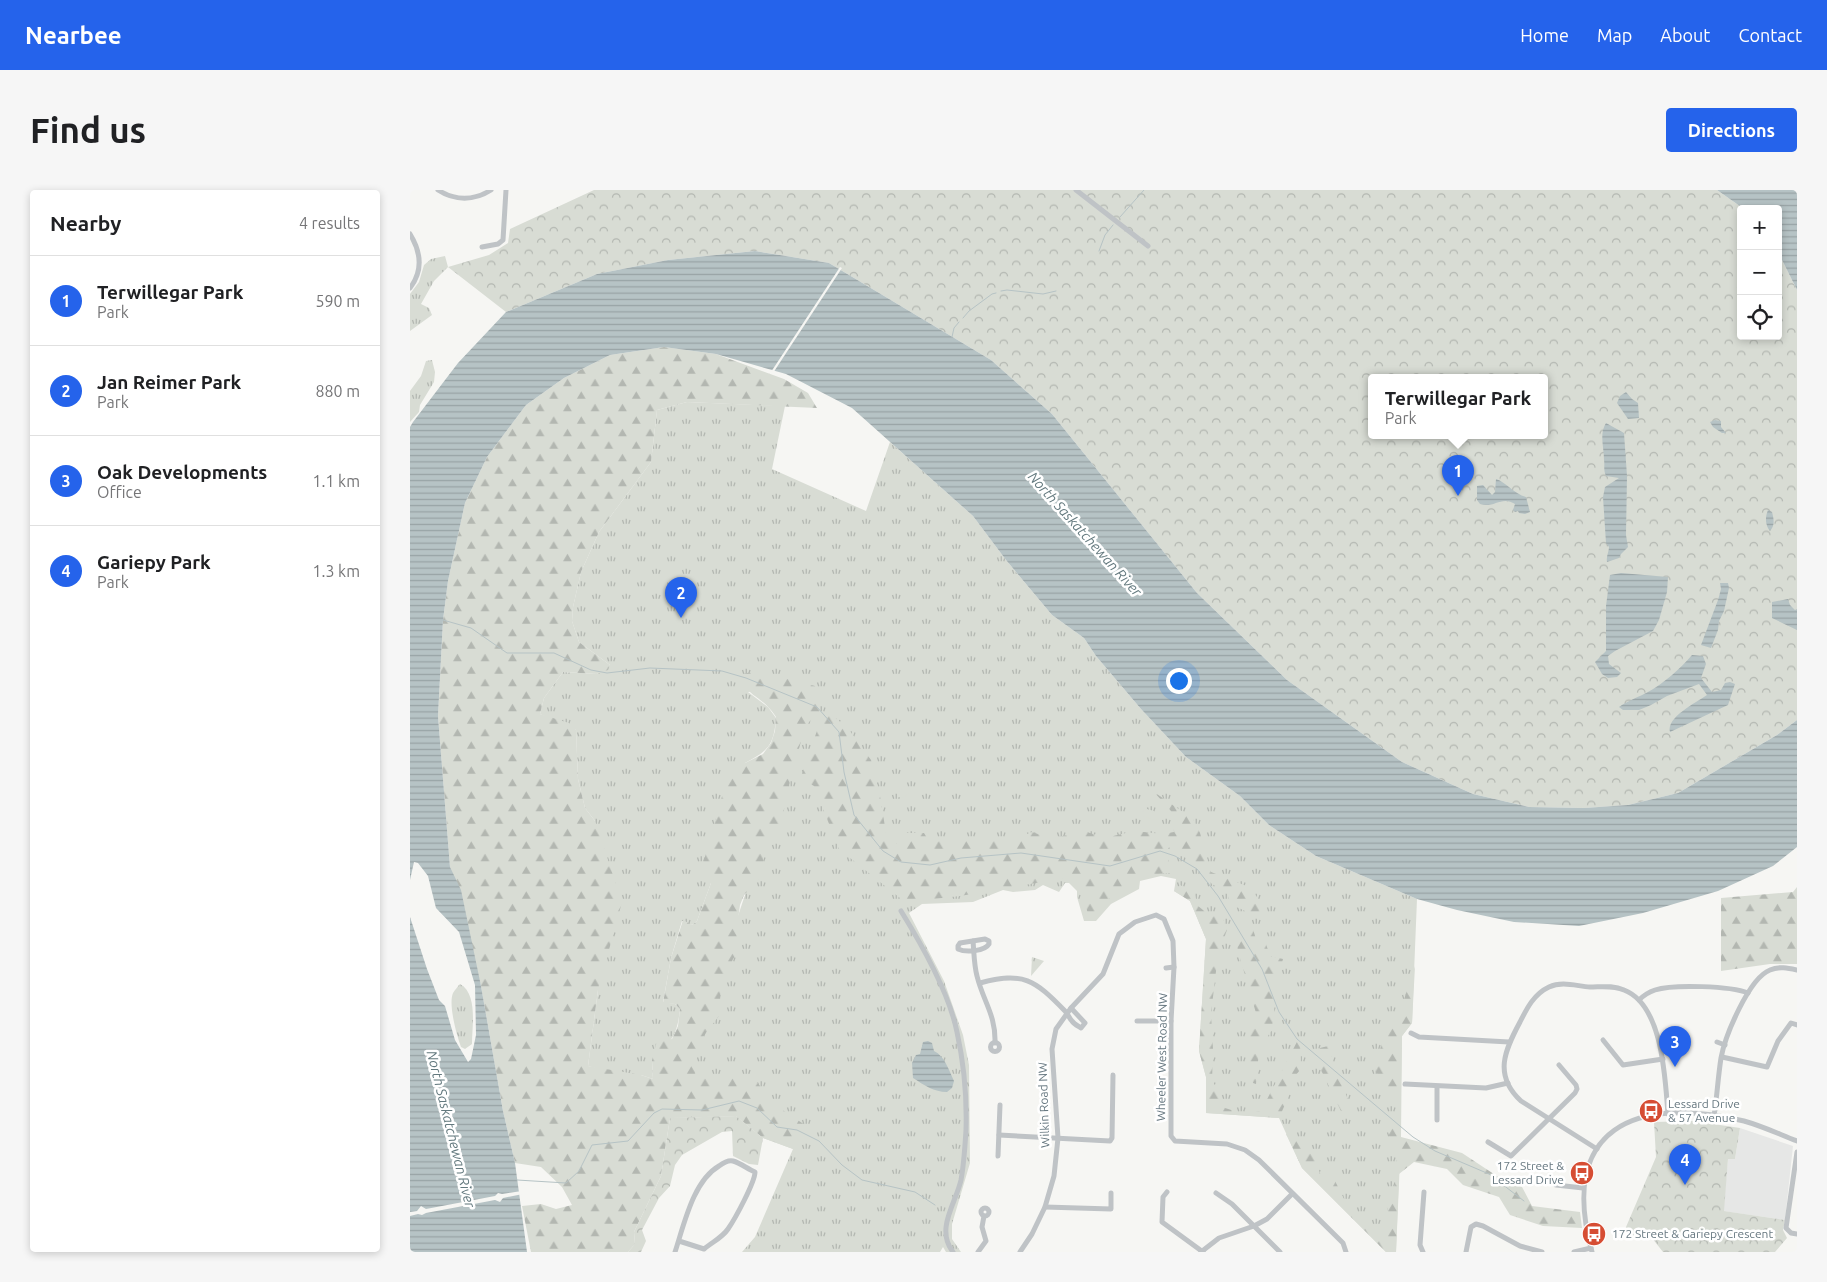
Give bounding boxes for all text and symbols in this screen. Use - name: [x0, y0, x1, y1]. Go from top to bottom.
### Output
- text: Nearbee: [25, 22, 122, 49]
- text: Home: [1520, 25, 1569, 45]
- text: Map: [1597, 25, 1632, 45]
- text: About: [1660, 25, 1710, 45]
- text: Contact: [1738, 25, 1802, 45]
- button: Directions: [1666, 108, 1797, 152]
- text: Find us: [30, 110, 146, 150]
- map controls: [1737, 205, 1782, 340]
- button: +: [1737, 205, 1782, 250]
- text: Nearby: [50, 211, 121, 235]
- text: 4 results: [299, 214, 360, 232]
- button: −: [1737, 250, 1782, 295]
- text: Terwillegar Park: [97, 281, 243, 303]
- text: 1: [61, 292, 71, 310]
- text: 590 m: [315, 292, 360, 310]
- button: locate: [1737, 295, 1782, 340]
- text: Park: [97, 303, 129, 321]
- text: Jan Reimer Park: [97, 371, 241, 393]
- popup: [1368, 374, 1548, 439]
- text: 2: [61, 382, 71, 400]
- text: 880 m: [315, 382, 360, 400]
- text: Terwillegar Park: [1385, 387, 1531, 409]
- text: Park: [97, 393, 129, 411]
- text: Park: [1385, 409, 1417, 427]
- pin: 1: [1442, 455, 1474, 496]
- text: Oak Developments: [97, 461, 267, 483]
- water label: North Saskatchewan River: [1025, 469, 1145, 600]
- text: 3: [61, 472, 71, 490]
- text: 1.1 km: [312, 472, 360, 490]
- text: Office: [97, 483, 142, 501]
- text: Gariepy Park: [97, 551, 211, 573]
- text: 4: [61, 562, 71, 580]
- text: 1.3 km: [312, 562, 360, 580]
- text: Park: [97, 573, 129, 591]
- pin: 2: [665, 577, 697, 618]
- your location: [1166, 668, 1192, 694]
- street label: Wheeler West Road NW: [1154, 993, 1169, 1121]
- pin: 3: [1659, 1026, 1691, 1067]
- water label: North Saskatchewan River: [424, 1049, 478, 1210]
- street label: Wilkin Road NW: [1036, 1062, 1051, 1148]
- place label: Lessard Drive & 57 Avenue: [1668, 1097, 1740, 1124]
- bus stop icon: Lessard Drive & 57 Avenue: [1638, 1098, 1664, 1124]
- pin: 4: [1669, 1144, 1701, 1185]
- place label: 172 Street & Lessard Drive: [1492, 1159, 1564, 1186]
- bus stop icon: 172 Street & Lessard Drive: [1569, 1160, 1595, 1186]
- bus stop icon: 172 Street & Gariepy Crescent: [1581, 1221, 1607, 1247]
- place label: 172 Street & Gariepy Crescent: [1612, 1227, 1773, 1240]

